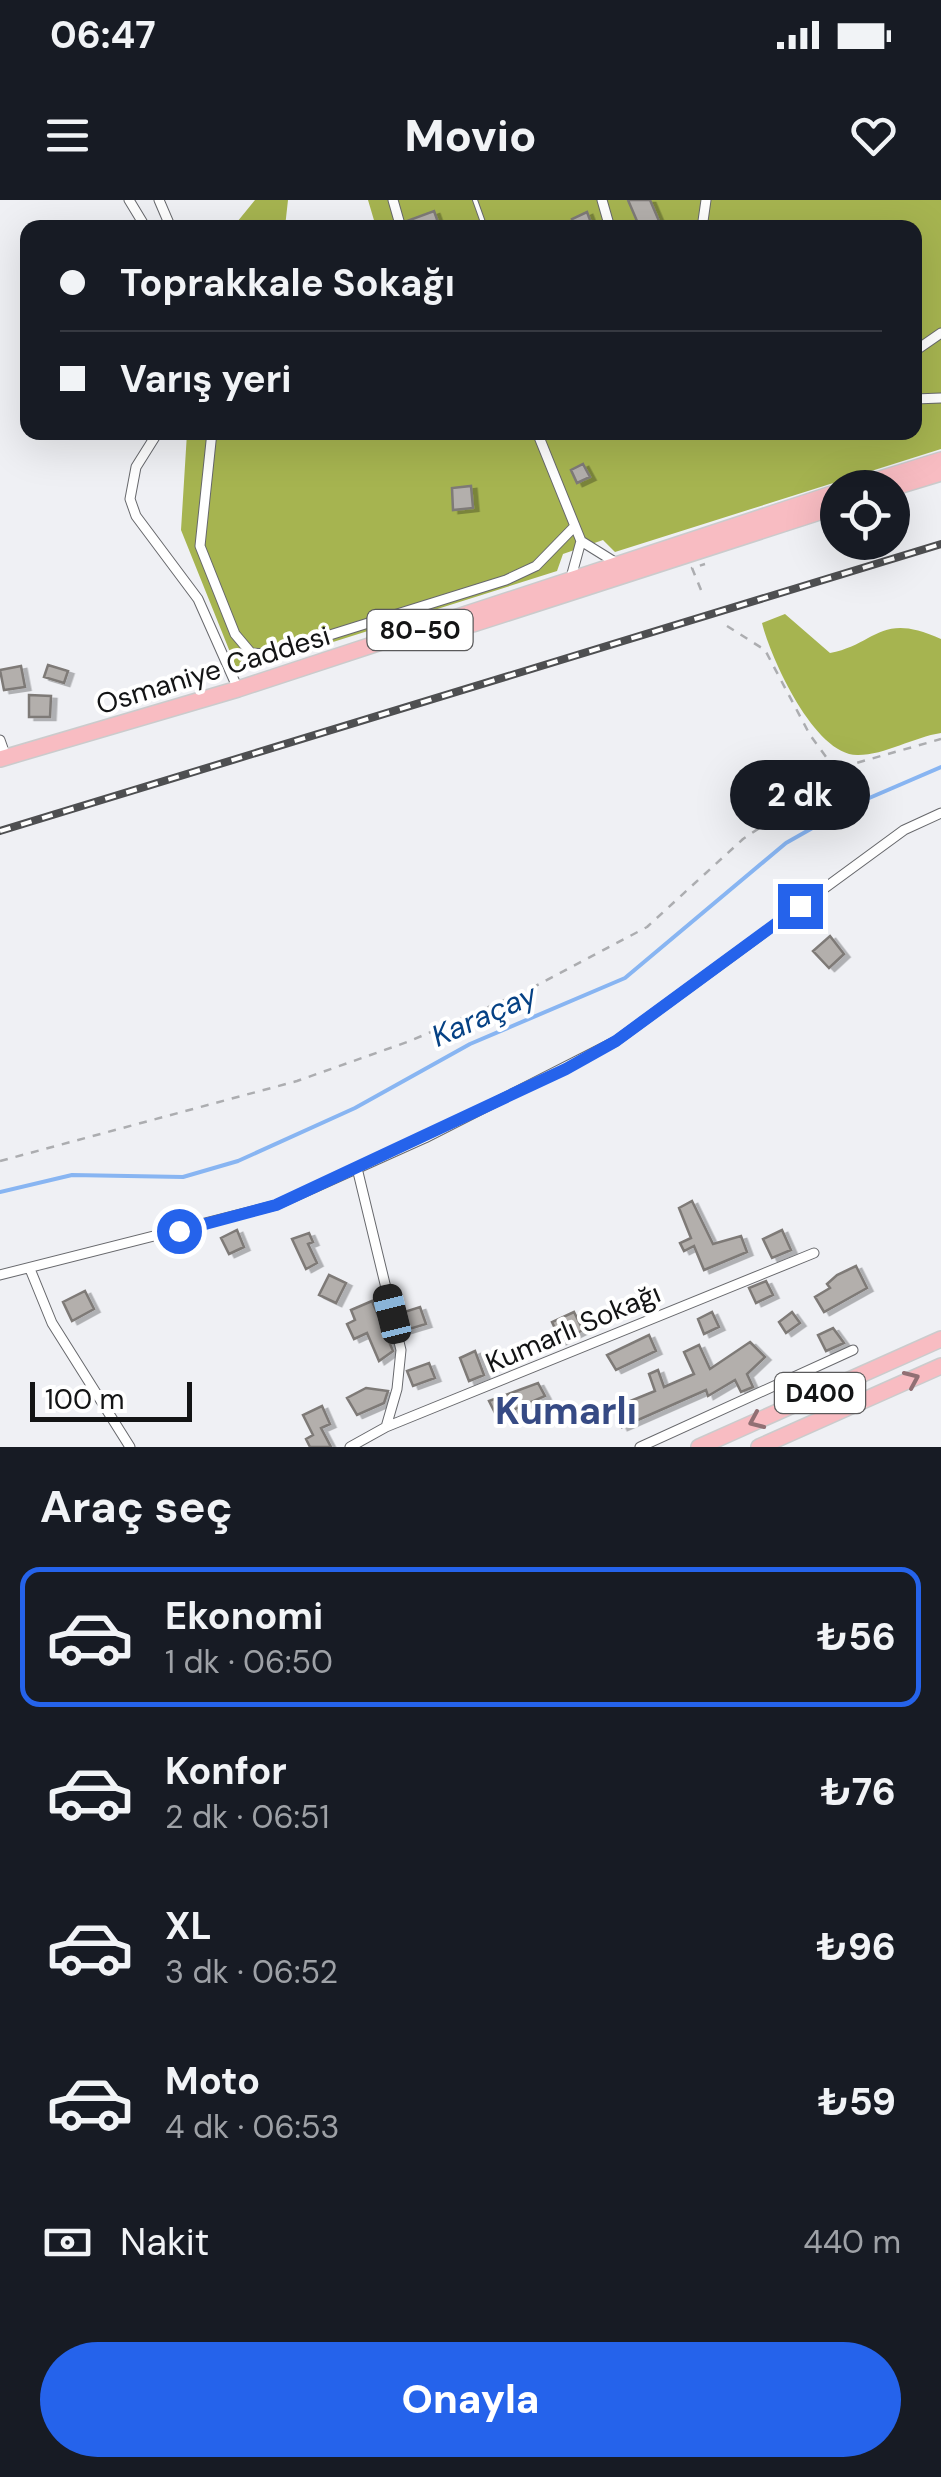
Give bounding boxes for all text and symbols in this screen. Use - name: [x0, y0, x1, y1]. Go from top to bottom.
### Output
- text: 06:47: [50, 10, 156, 60]
- text: Movio: [405, 106, 536, 165]
- icon: menu: [40, 108, 95, 163]
- icon: heart: [846, 108, 901, 163]
- text: Toprakkale Sokağı: [120, 258, 455, 308]
- text: Varış yeri: [120, 354, 291, 404]
- map controls: [820, 470, 910, 560]
- button: locate: [820, 470, 910, 560]
- road number: 80-50: [368, 610, 472, 650]
- street label: Osmaniye Caddesi: [92, 617, 334, 723]
- callout: 2 dk: [730, 761, 870, 831]
- text: 2 dk: [767, 774, 833, 816]
- route end: [778, 884, 823, 929]
- water label: Karaçay: [425, 974, 544, 1055]
- route start: [157, 1209, 202, 1254]
- street label: Kumarlı Sokağı: [480, 1275, 666, 1381]
- car: [370, 1281, 414, 1347]
- one-way arrow: [902, 1371, 920, 1391]
- road number: D400: [775, 1373, 865, 1413]
- scale bar: [30, 1377, 192, 1422]
- text: 100 m: [45, 1381, 124, 1418]
- district label: Kumarlı: [495, 1386, 637, 1436]
- one-way arrow: [748, 1409, 766, 1429]
- text: Araç seç: [40, 1477, 233, 1536]
- text: Ekonomi: [165, 1591, 323, 1641]
- icon: car: [45, 1592, 135, 1682]
- text: ₺56: [817, 1612, 896, 1662]
- text: 1 dk · 06:50: [165, 1641, 333, 1683]
- text: Konfor: [165, 1746, 287, 1796]
- icon: car: [45, 1747, 135, 1837]
- text: ₺76: [820, 1767, 896, 1817]
- text: 2 dk · 06:51: [165, 1796, 329, 1838]
- text: XL: [165, 1901, 212, 1951]
- icon: car: [45, 1902, 135, 1992]
- text: ₺96: [816, 1922, 896, 1972]
- text: 3 dk · 06:52: [165, 1951, 338, 1993]
- text: Moto: [165, 2056, 260, 2106]
- icon: car: [45, 2057, 135, 2147]
- text: ₺59: [818, 2077, 896, 2127]
- text: 4 dk · 06:53: [165, 2106, 339, 2148]
- icon: cash: [40, 2215, 95, 2270]
- text: Nakit: [120, 2217, 209, 2267]
- text: 440 m: [803, 2221, 901, 2263]
- button: Onayla: [40, 2342, 901, 2457]

